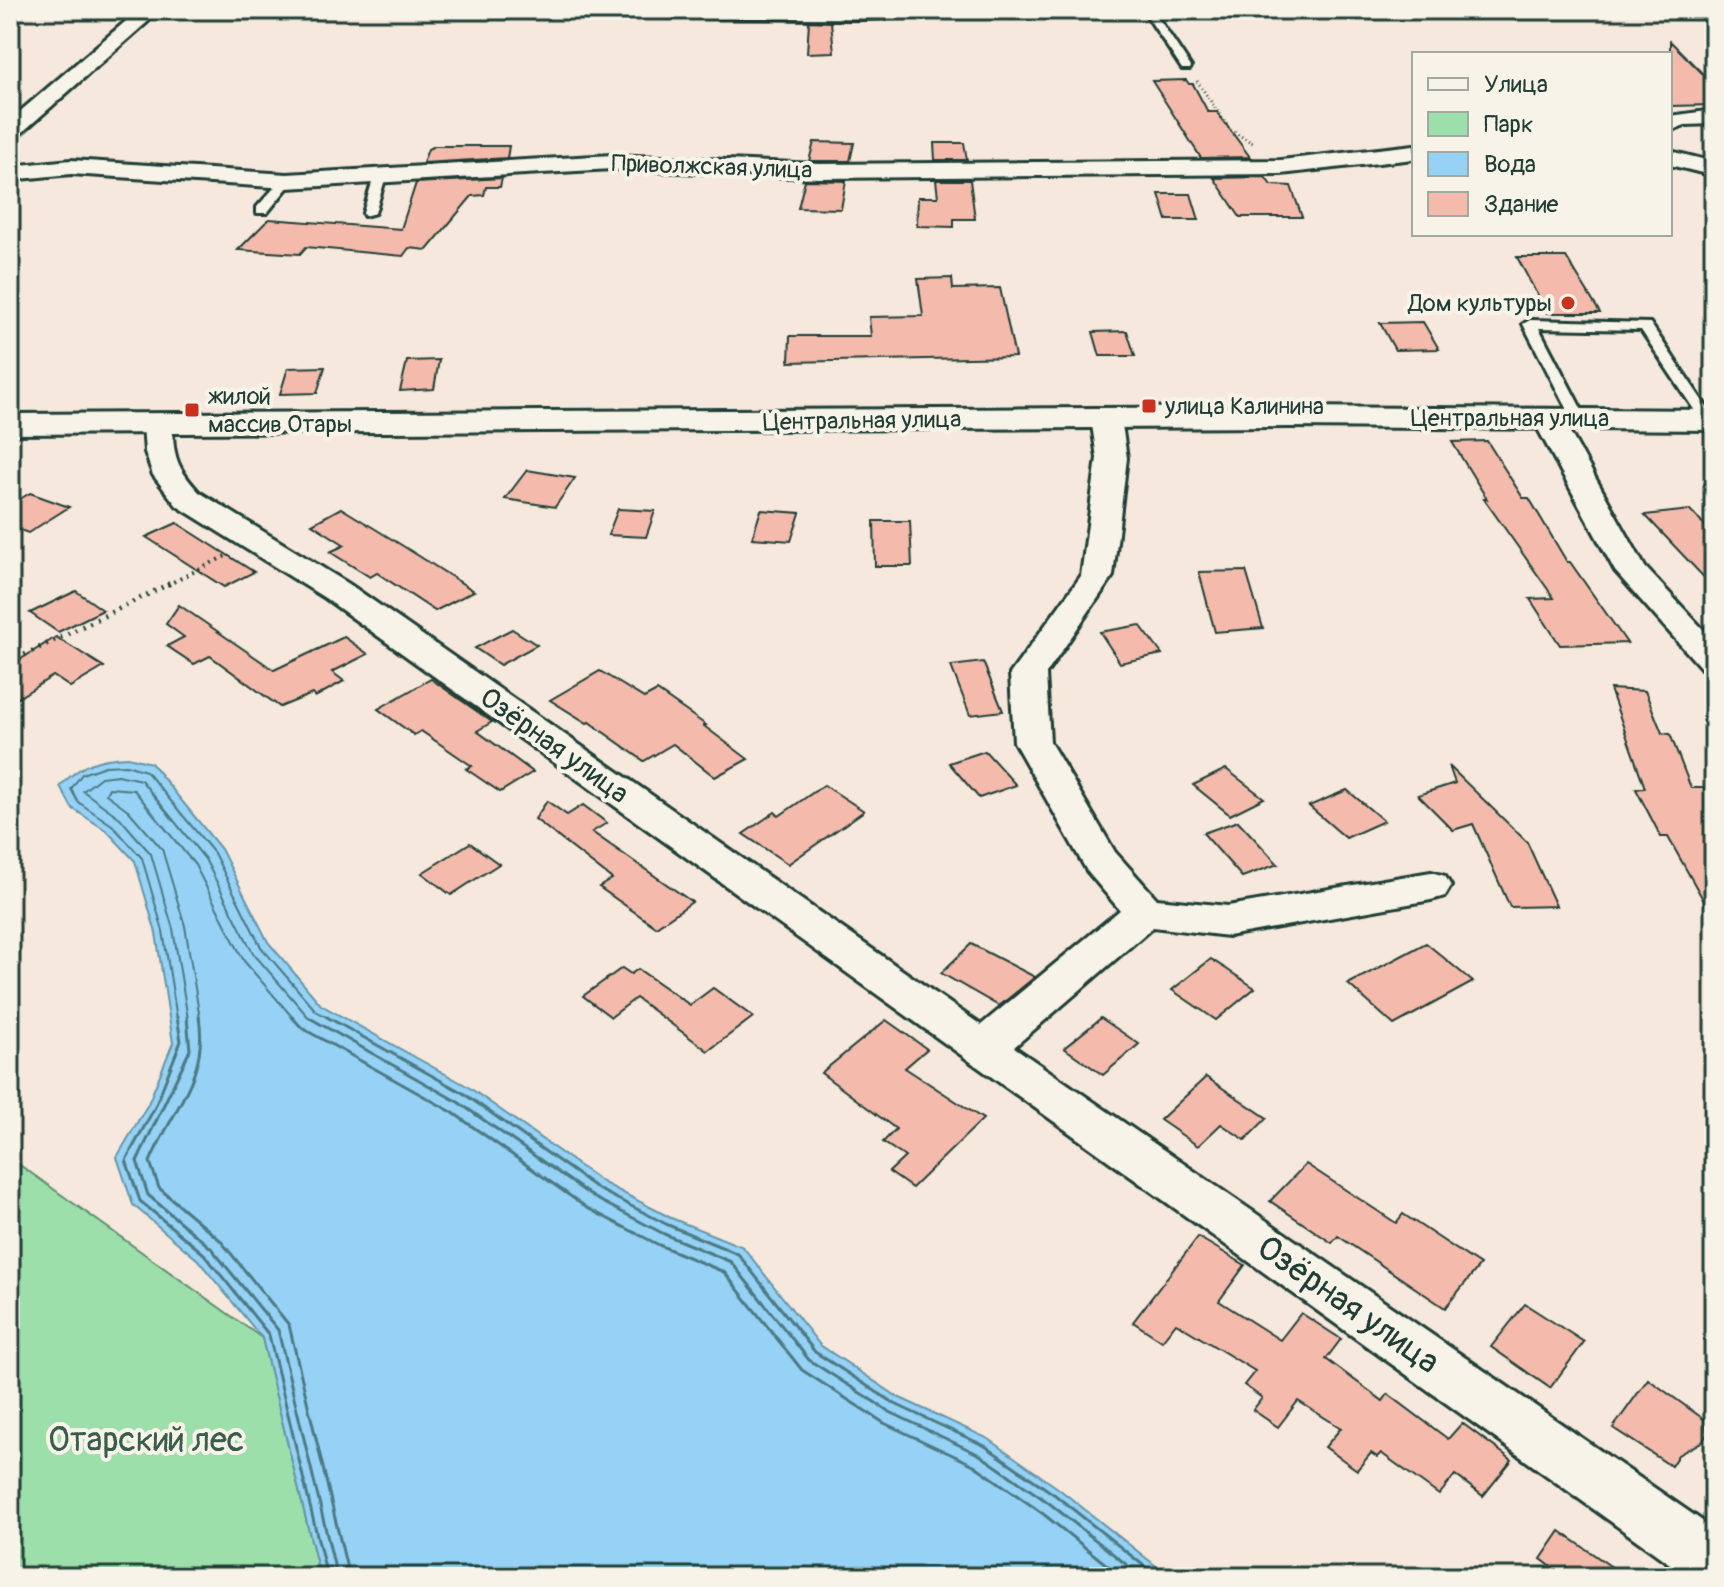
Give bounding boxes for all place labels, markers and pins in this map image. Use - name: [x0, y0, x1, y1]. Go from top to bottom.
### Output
- place label: Дом культуры: [1407, 289, 1552, 318]
- marker: Дом культуры: [1559, 294, 1577, 312]
- place label: жилой массив Отары: [208, 382, 352, 439]
- place label: улица Калинина: [1164, 392, 1324, 421]
- marker: улица Калинина: [1140, 397, 1158, 415]
- marker: жилой массив Отары: [183, 401, 201, 419]

